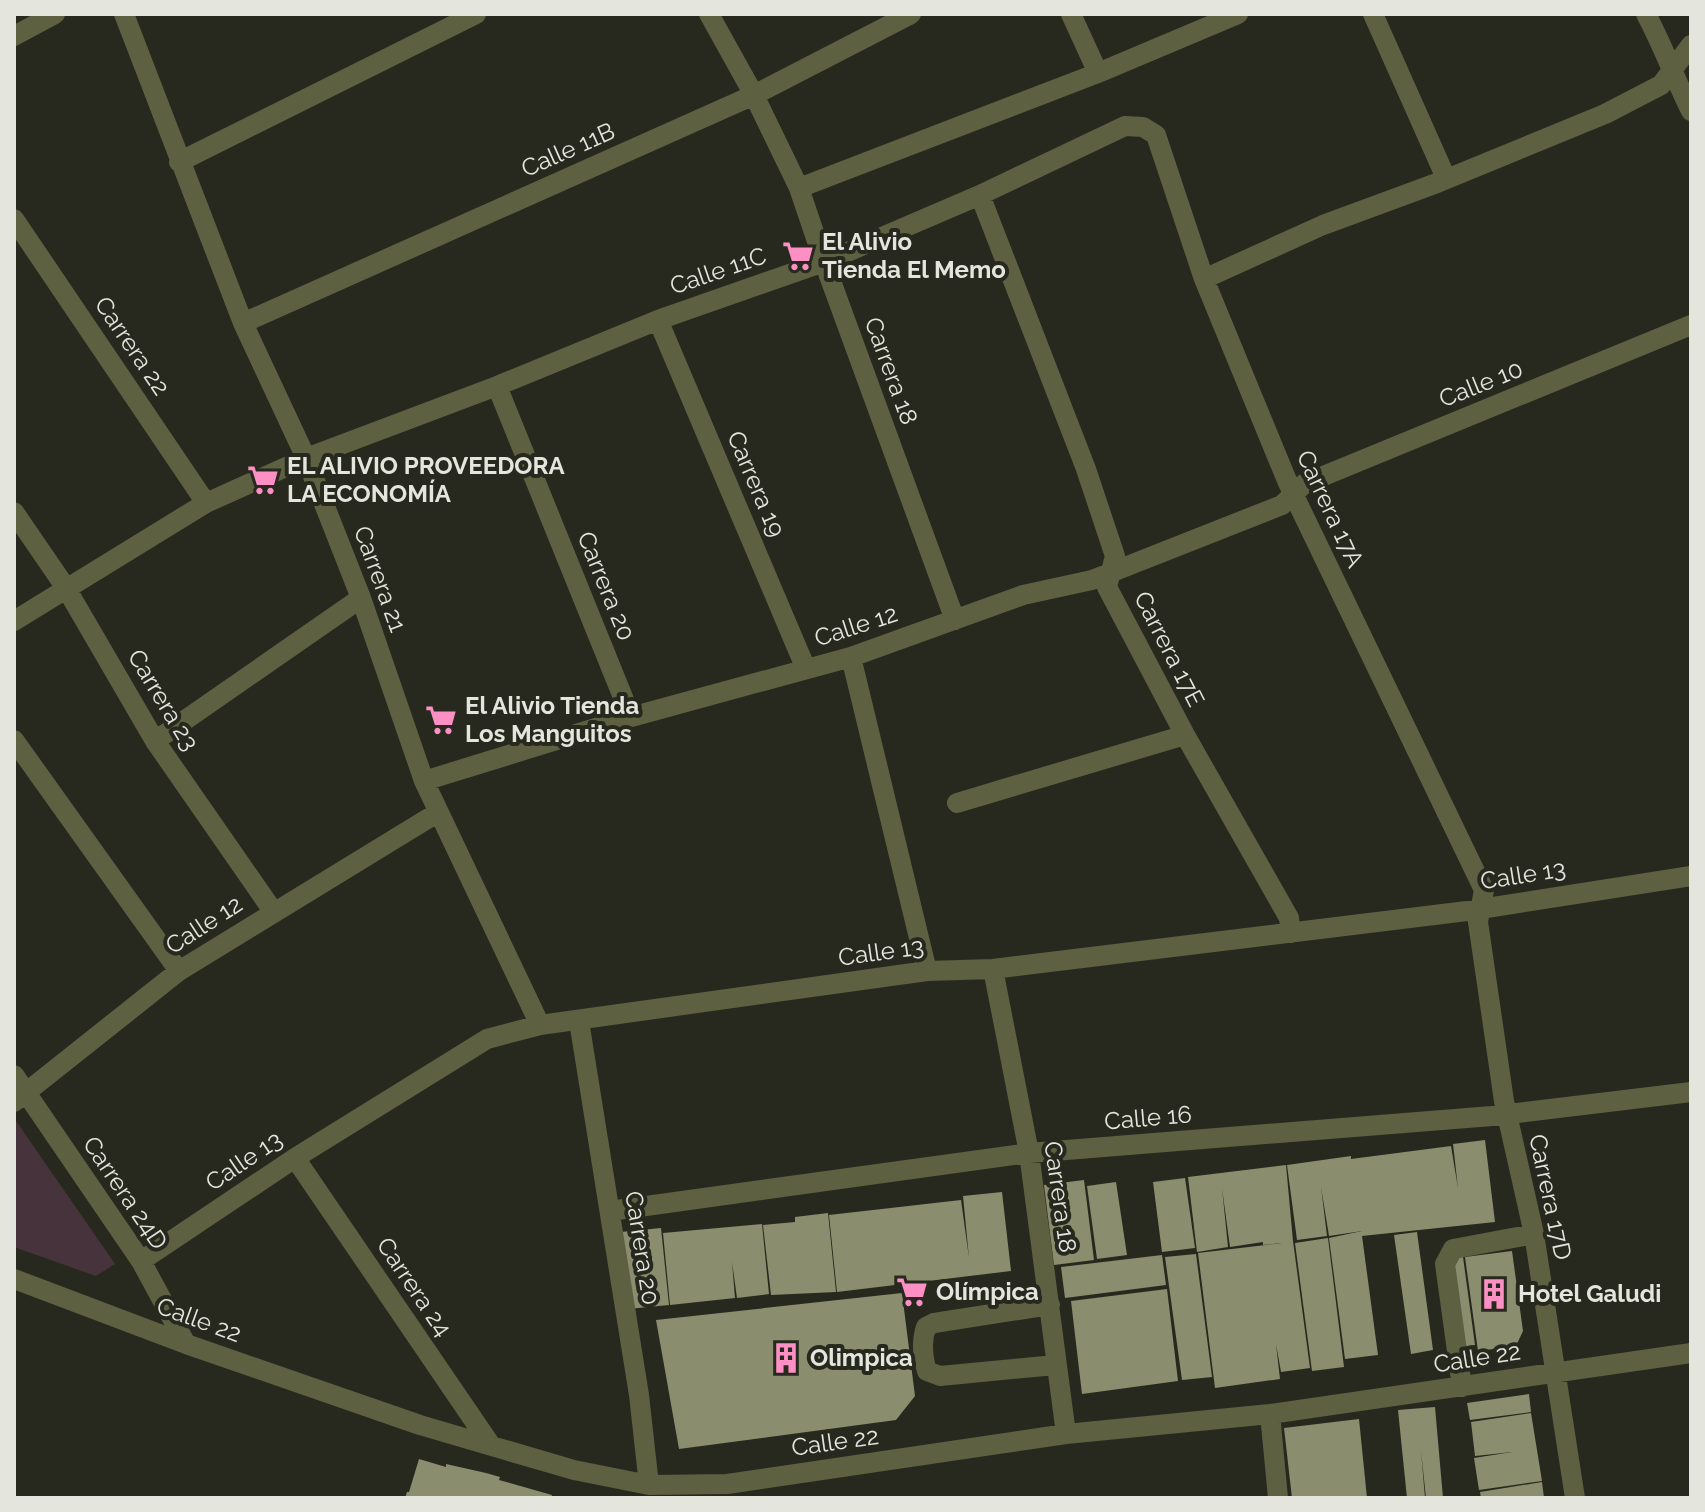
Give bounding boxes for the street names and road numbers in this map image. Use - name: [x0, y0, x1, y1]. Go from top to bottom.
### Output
- street label: Calle 11B: [517, 116, 619, 183]
- street label: Calle 11C: [666, 241, 770, 300]
- street label: Carrera 22: [89, 291, 176, 401]
- street label: Carrera 18: [859, 313, 924, 428]
- street label: Calle 10: [1435, 354, 1527, 413]
- street label: Carrera 19: [721, 427, 792, 541]
- street label: Carrera 17A: [1291, 446, 1370, 572]
- street label: Carrera 21: [348, 522, 413, 636]
- street label: Carrera 20: [572, 527, 641, 644]
- street label: Carrera 17E: [1128, 586, 1211, 711]
- street label: Calle 12: [811, 599, 901, 653]
- street label: Carrera 23: [122, 644, 205, 756]
- street label: Calle 13: [1478, 853, 1568, 896]
- street label: Calle 12: [160, 889, 248, 960]
- street label: Calle 13: [836, 931, 925, 972]
- street label: Calle 16: [1103, 1099, 1193, 1136]
- street label: Calle 13: [200, 1125, 287, 1197]
- street label: Carrera 24D: [77, 1131, 174, 1255]
- street label: Carrera 17D: [1523, 1131, 1578, 1262]
- street label: Carrera 18: [1038, 1139, 1083, 1254]
- street label: Carrera 20: [619, 1189, 666, 1307]
- street label: Carrera 24: [371, 1232, 458, 1342]
- street label: Calle 22: [153, 1291, 245, 1348]
- street label: Calle 22: [1431, 1336, 1523, 1379]
- street label: Calle 22: [789, 1421, 880, 1462]

